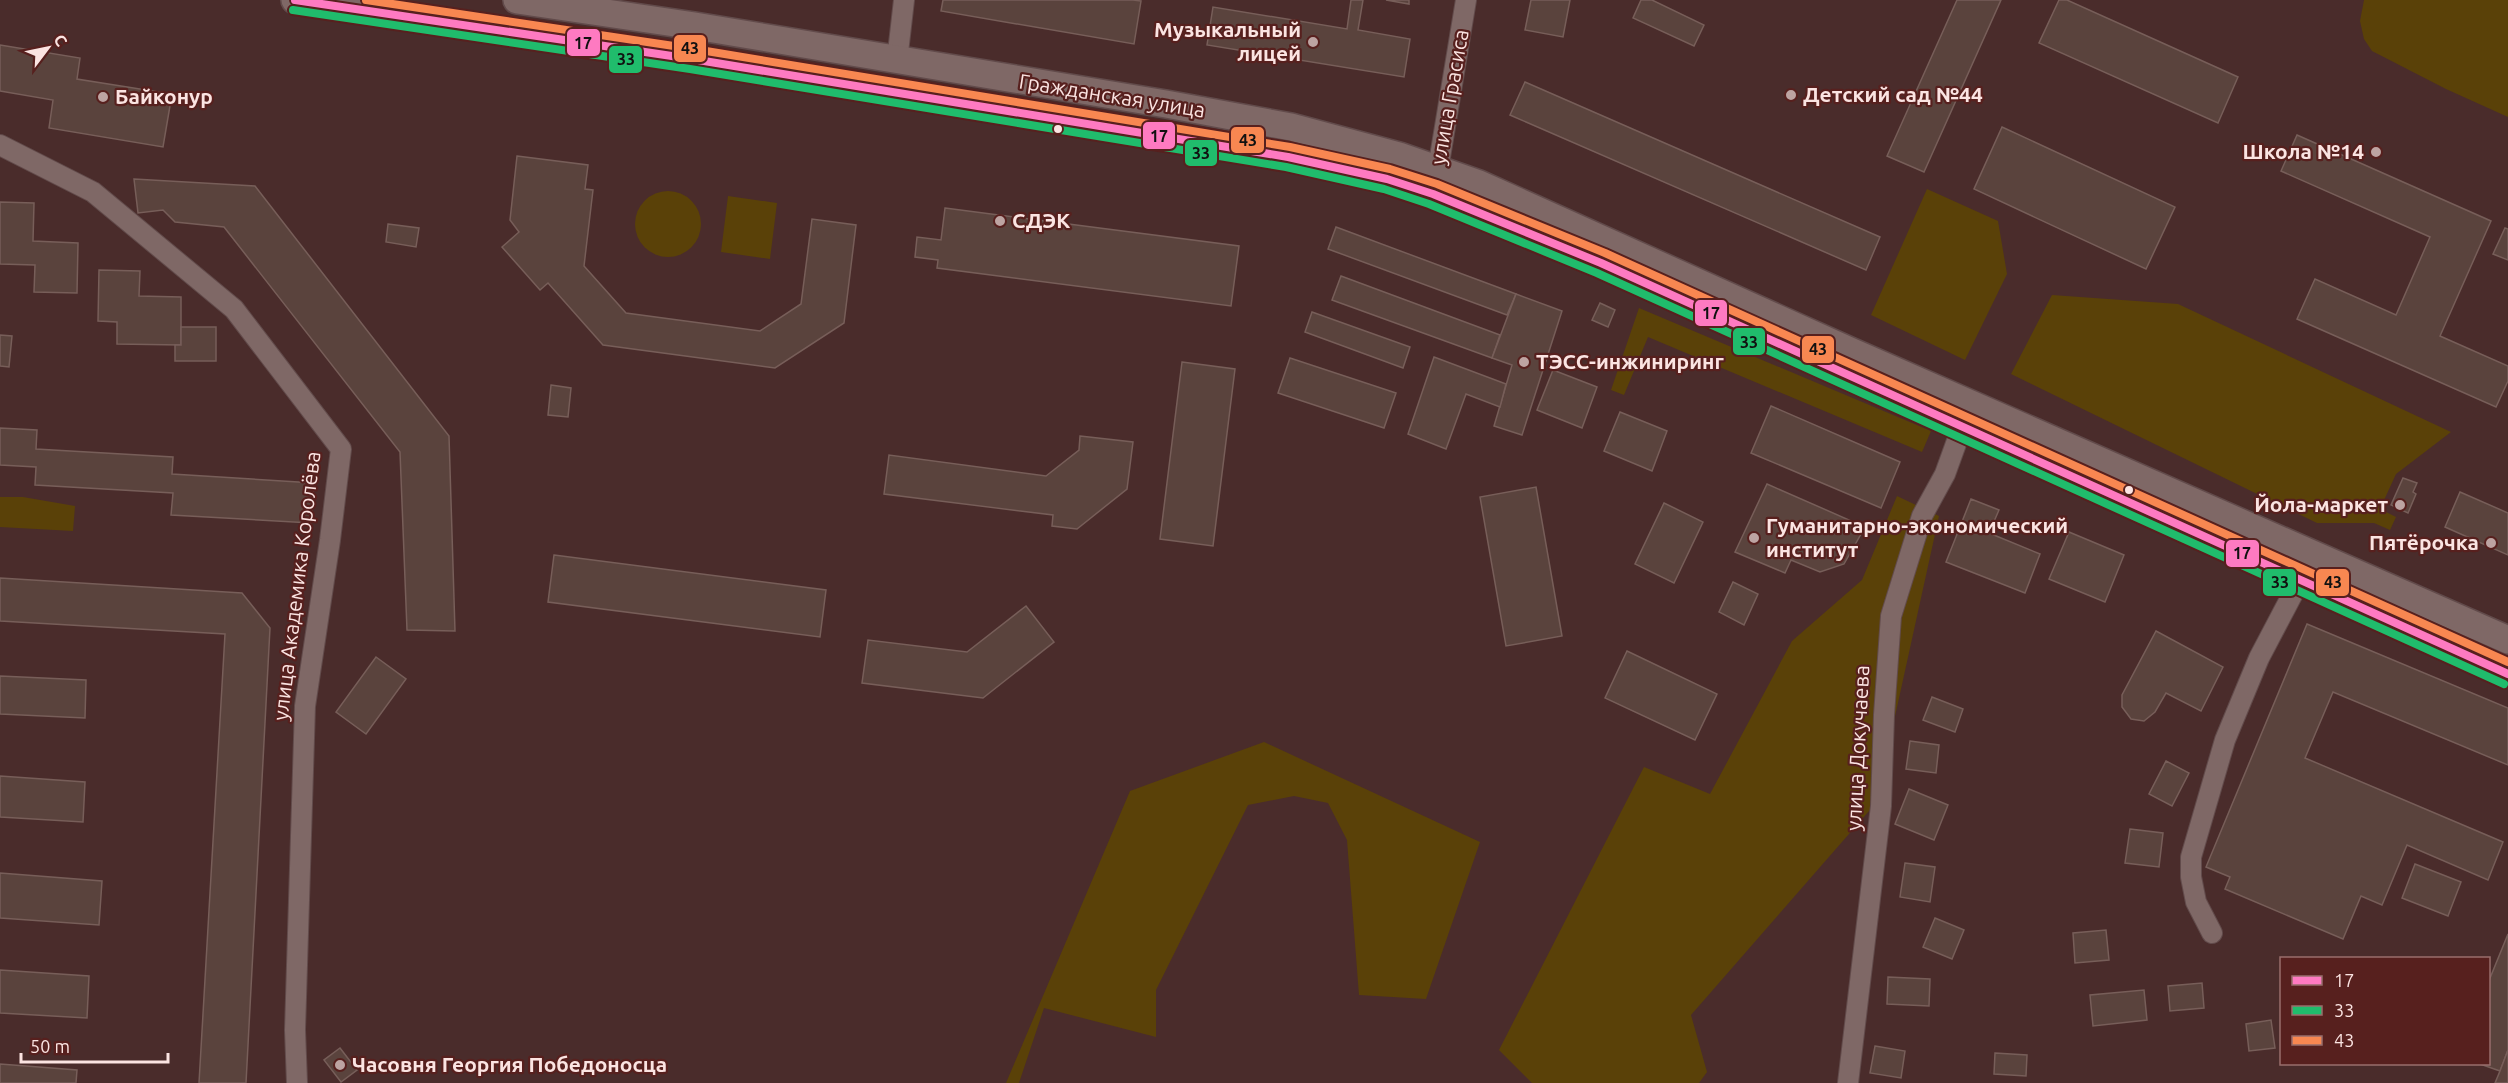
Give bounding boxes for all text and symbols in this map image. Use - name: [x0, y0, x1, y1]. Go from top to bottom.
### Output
- place label: Музыкальный лицей: [1154, 17, 1301, 65]
- north arrow: [18, 18, 78, 78]
- street label: улица Грасиса: [1425, 27, 1473, 166]
- line badge: 17: [566, 28, 601, 57]
- text: С: [50, 31, 71, 49]
- text: 17: [574, 34, 592, 52]
- line badge: 43: [673, 34, 707, 63]
- marker: Музыкальный лицей: [1306, 35, 1320, 49]
- text: 43: [681, 39, 699, 57]
- line badge: 33: [608, 45, 643, 74]
- text: 33: [617, 50, 635, 68]
- street label: Гражданская улица: [1017, 68, 1207, 122]
- place label: Детский сад №44: [1803, 82, 1983, 106]
- place label: Байконур: [115, 84, 213, 108]
- marker: Детский сад №44: [1784, 88, 1798, 102]
- marker: Байконур: [96, 90, 110, 104]
- line badge: 17: [1142, 121, 1176, 150]
- unlabelled marker: [1052, 123, 1064, 135]
- line badge: 43: [1230, 126, 1265, 154]
- text: 17: [1150, 127, 1168, 145]
- text: 43: [1239, 131, 1257, 149]
- line badge: 33: [1184, 139, 1218, 167]
- place label: Школа №14: [2242, 139, 2364, 163]
- text: 33: [1192, 144, 1210, 162]
- marker: Школа №14: [2369, 145, 2383, 159]
- place label: СДЭК: [1012, 208, 1070, 232]
- marker: СДЭК: [993, 214, 1007, 228]
- line badge: 17: [1694, 299, 1728, 327]
- text: 17: [1702, 304, 1720, 322]
- line badge: 33: [1732, 327, 1766, 356]
- text: 33: [1740, 333, 1758, 351]
- line badge: 43: [1801, 335, 1835, 364]
- text: 43: [1809, 340, 1827, 358]
- place label: ТЭСС-инжиниринг: [1536, 349, 1724, 373]
- marker: ТЭСС-инжиниринг: [1517, 355, 1531, 369]
- street label: улица Академика Королёва: [268, 450, 324, 722]
- unlabelled marker: [2123, 484, 2135, 496]
- place label: Йола-маркет: [2254, 492, 2388, 516]
- marker: Йола-маркет: [2393, 498, 2407, 512]
- place label: Гуманитарно-экономический институт: [1766, 513, 2068, 561]
- place label: Пятёрочка: [2369, 530, 2479, 554]
- marker: Гуманитарно-экономический институт: [1747, 531, 1761, 545]
- marker: Пятёрочка: [2484, 536, 2498, 550]
- line badge: 17: [2225, 539, 2260, 568]
- text: 17: [2233, 544, 2251, 562]
- line badge: 33: [2262, 568, 2297, 597]
- line badge: 43: [2315, 568, 2350, 597]
- text: 33: [2271, 573, 2289, 591]
- text: 43: [2324, 573, 2342, 591]
- street label: улица Докучаева: [1841, 664, 1873, 831]
- legend: [2280, 957, 2490, 1065]
- text: 17: [2334, 970, 2354, 990]
- text: 33: [2334, 1000, 2354, 1020]
- scale bar: [21, 1026, 168, 1064]
- text: 43: [2334, 1030, 2354, 1050]
- text: 50 m: [30, 1036, 70, 1056]
- place label: Часовня Георгия Победоносца: [352, 1052, 667, 1076]
- marker: Часовня Георгия Победоносца: [333, 1058, 347, 1072]

